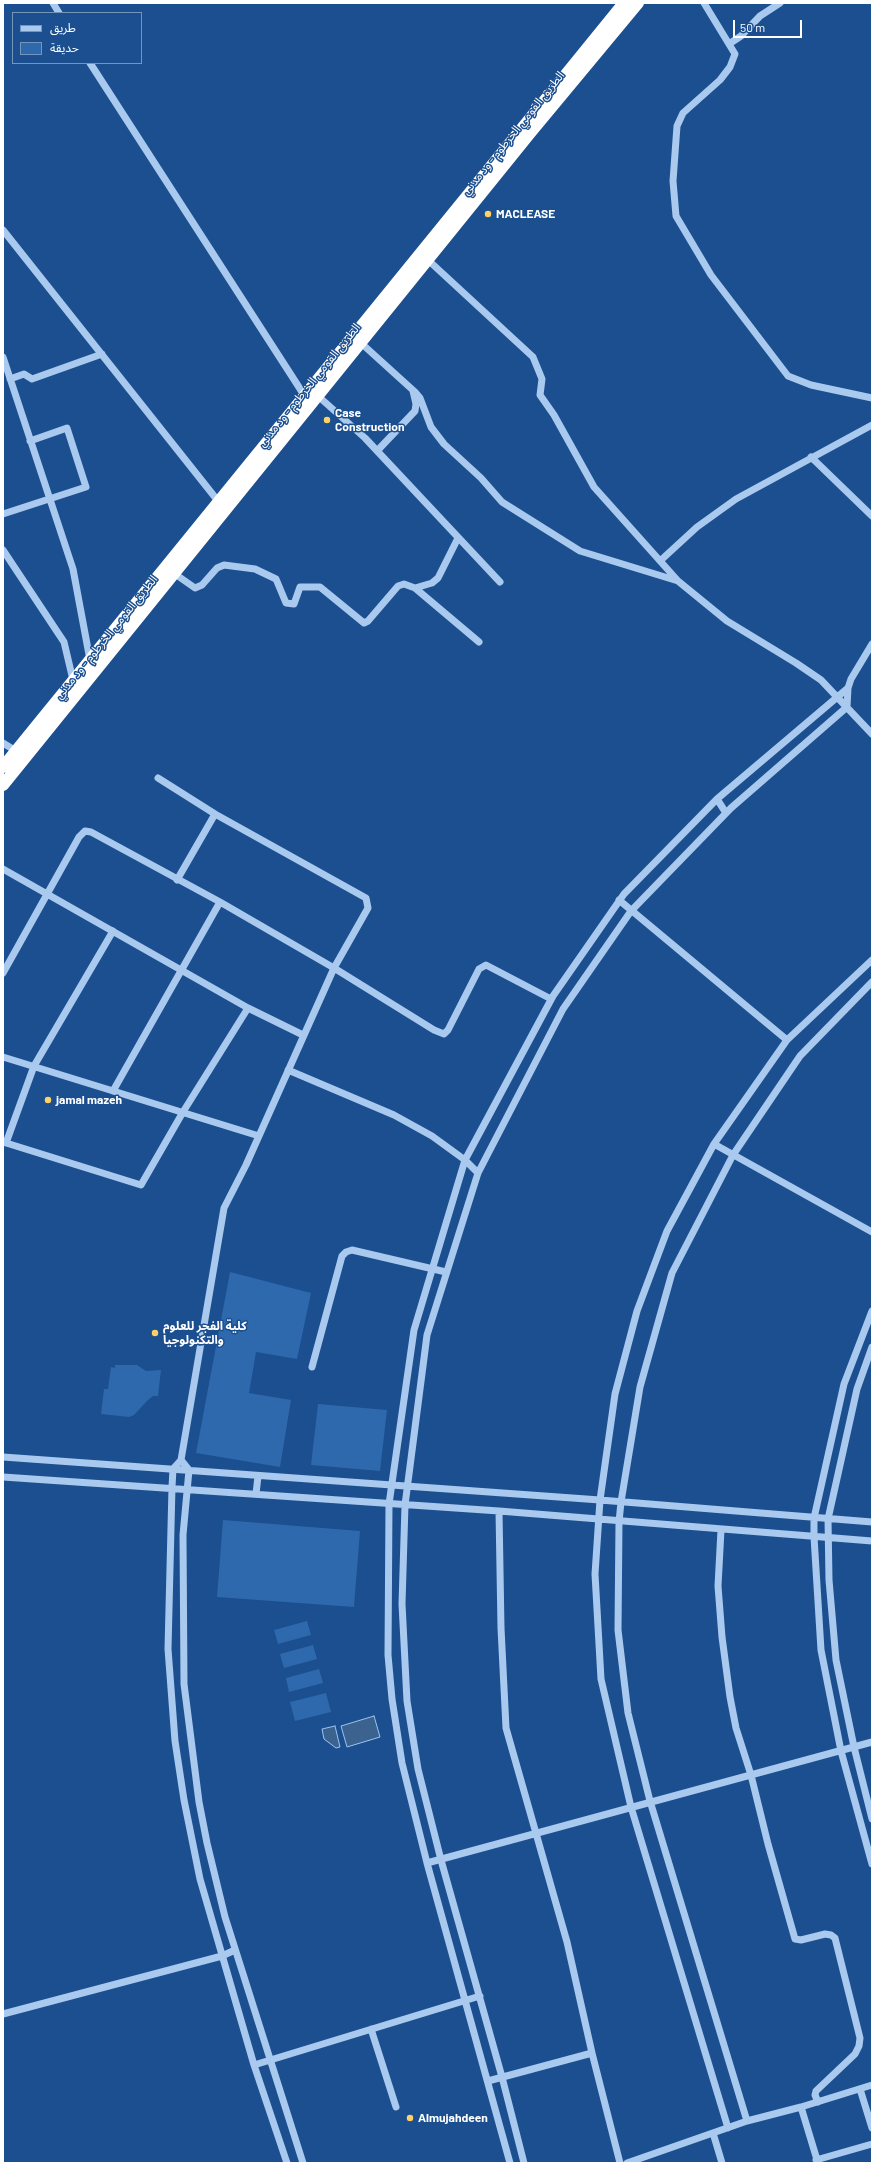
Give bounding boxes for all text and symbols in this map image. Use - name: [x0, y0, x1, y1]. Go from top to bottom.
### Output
- legend: [12, 12, 142, 64]
- scale bar: [735, 12, 804, 38]
- text: طريق: [50, 20, 76, 34]
- text: 50 m: [740, 20, 765, 34]
- text: حديقة: [50, 40, 79, 54]
- street label: الطريق القومي الخرطوم - ود مدني: [459, 68, 567, 198]
- place label: MACLEASE: [496, 207, 555, 221]
- marker: MACLEASE: [483, 209, 493, 219]
- street label: الطريق القومي الخرطوم - ود مدني: [255, 320, 363, 450]
- place label: Case Construction: [335, 406, 405, 434]
- marker: Case Construction: [322, 415, 332, 425]
- street label: الطريق القومي الخرطوم - ود مدني: [52, 572, 160, 702]
- place label: jamal mazeh: [56, 1093, 122, 1107]
- marker: jamal mazeh: [43, 1095, 53, 1105]
- place label: كلية الفجر للعلوم والتكنولوجيا: [163, 1319, 247, 1347]
- marker: كلية الفجر للعلوم والتكنولوجيا: [150, 1328, 160, 1338]
- place label: Almujahdeen: [418, 2111, 488, 2125]
- marker: Almujahdeen: [405, 2113, 415, 2123]

